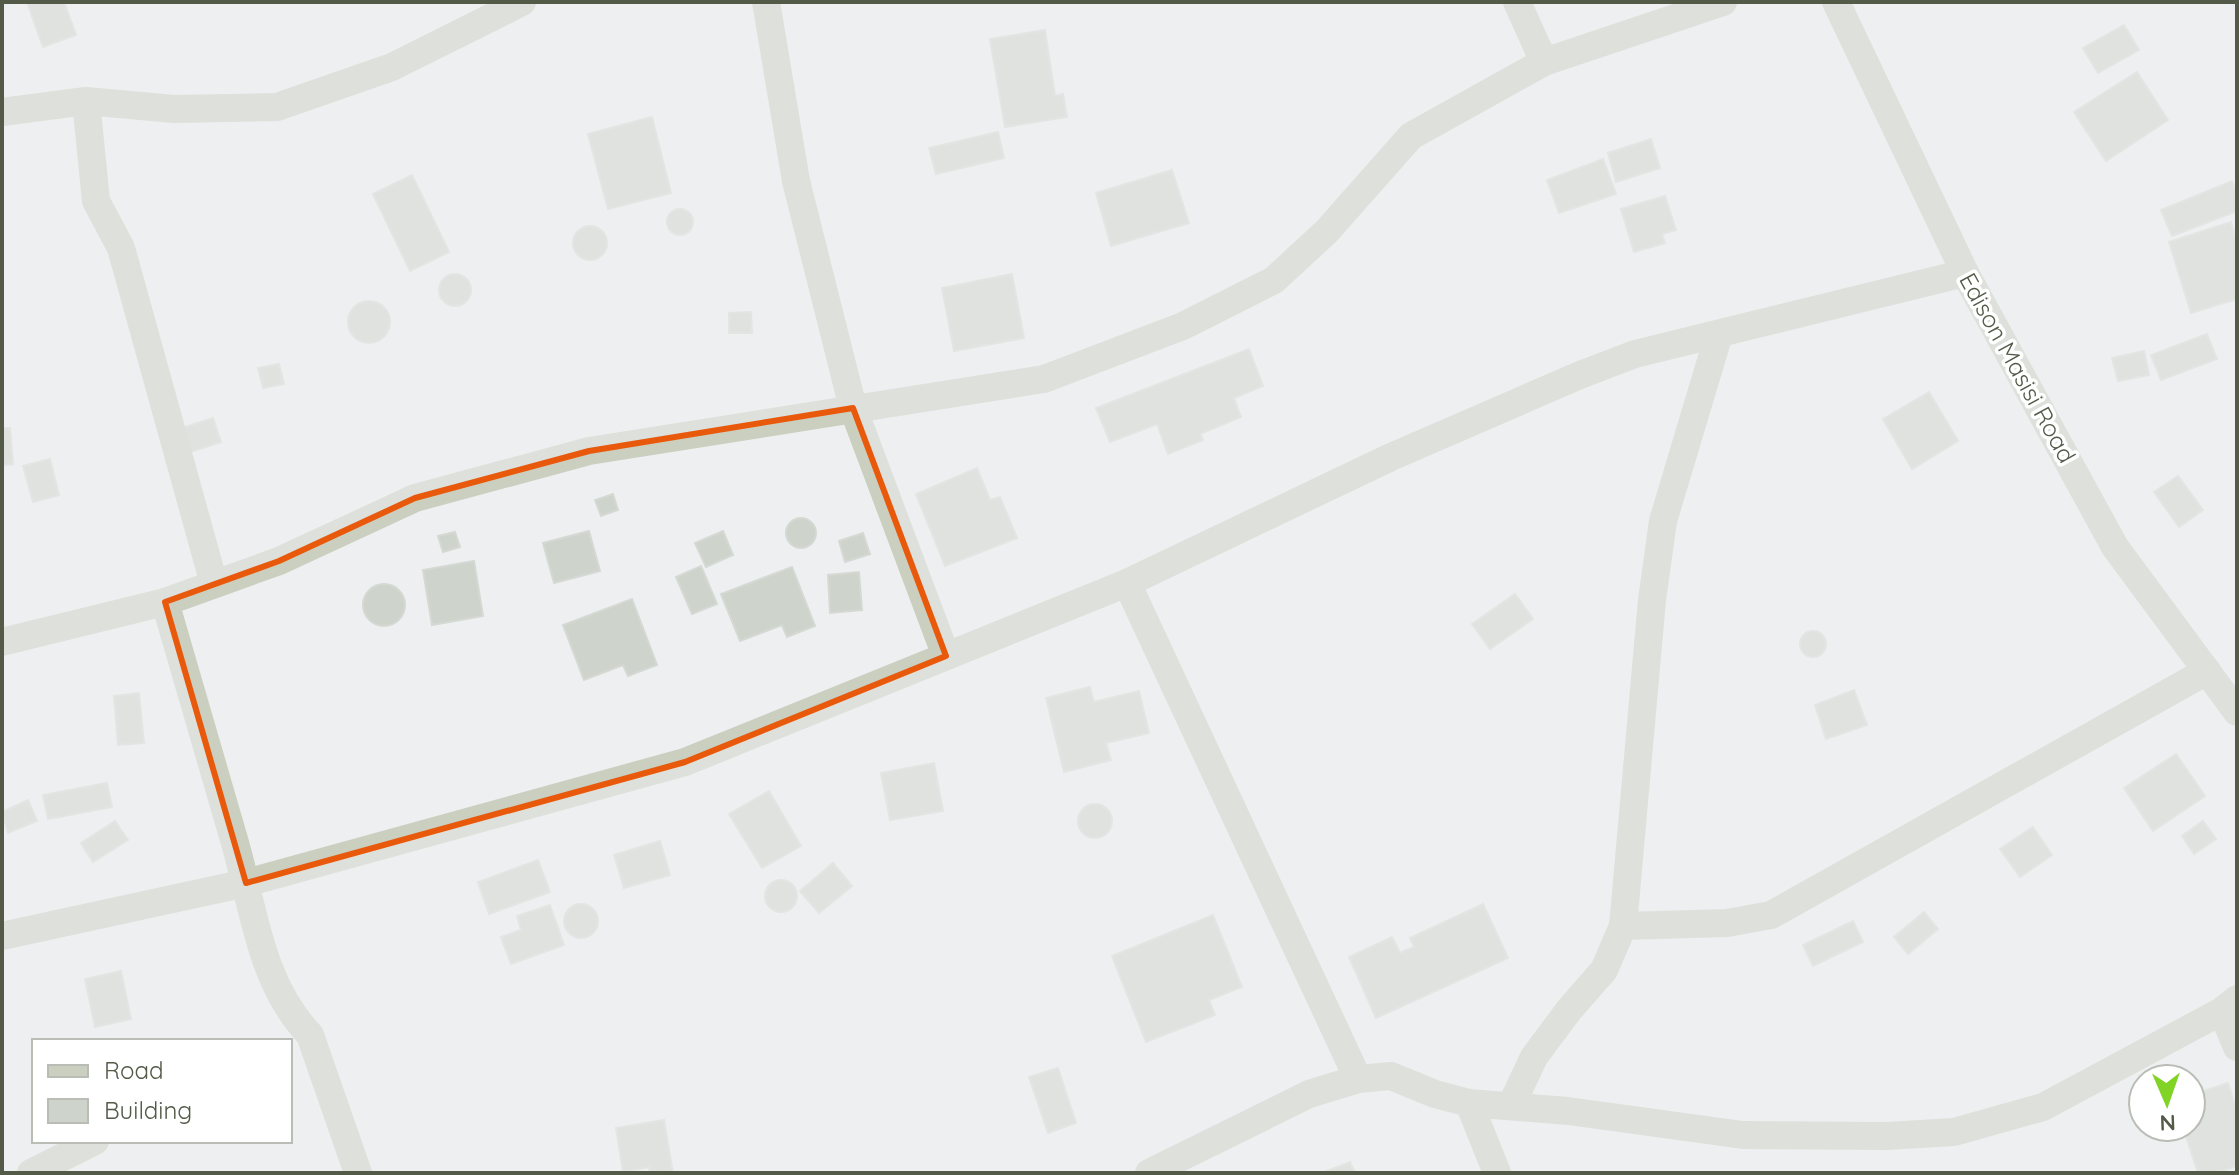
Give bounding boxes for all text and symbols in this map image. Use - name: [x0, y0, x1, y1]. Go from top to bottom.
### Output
- street label: Edison Masisi Road: [1953, 267, 2083, 468]
- legend: [32, 1039, 292, 1143]
- text: Road: [104, 1055, 164, 1085]
- north arrow: [2127, 1063, 2207, 1143]
- text: Building: [104, 1095, 192, 1125]
- text: N: [2159, 1109, 2176, 1137]

